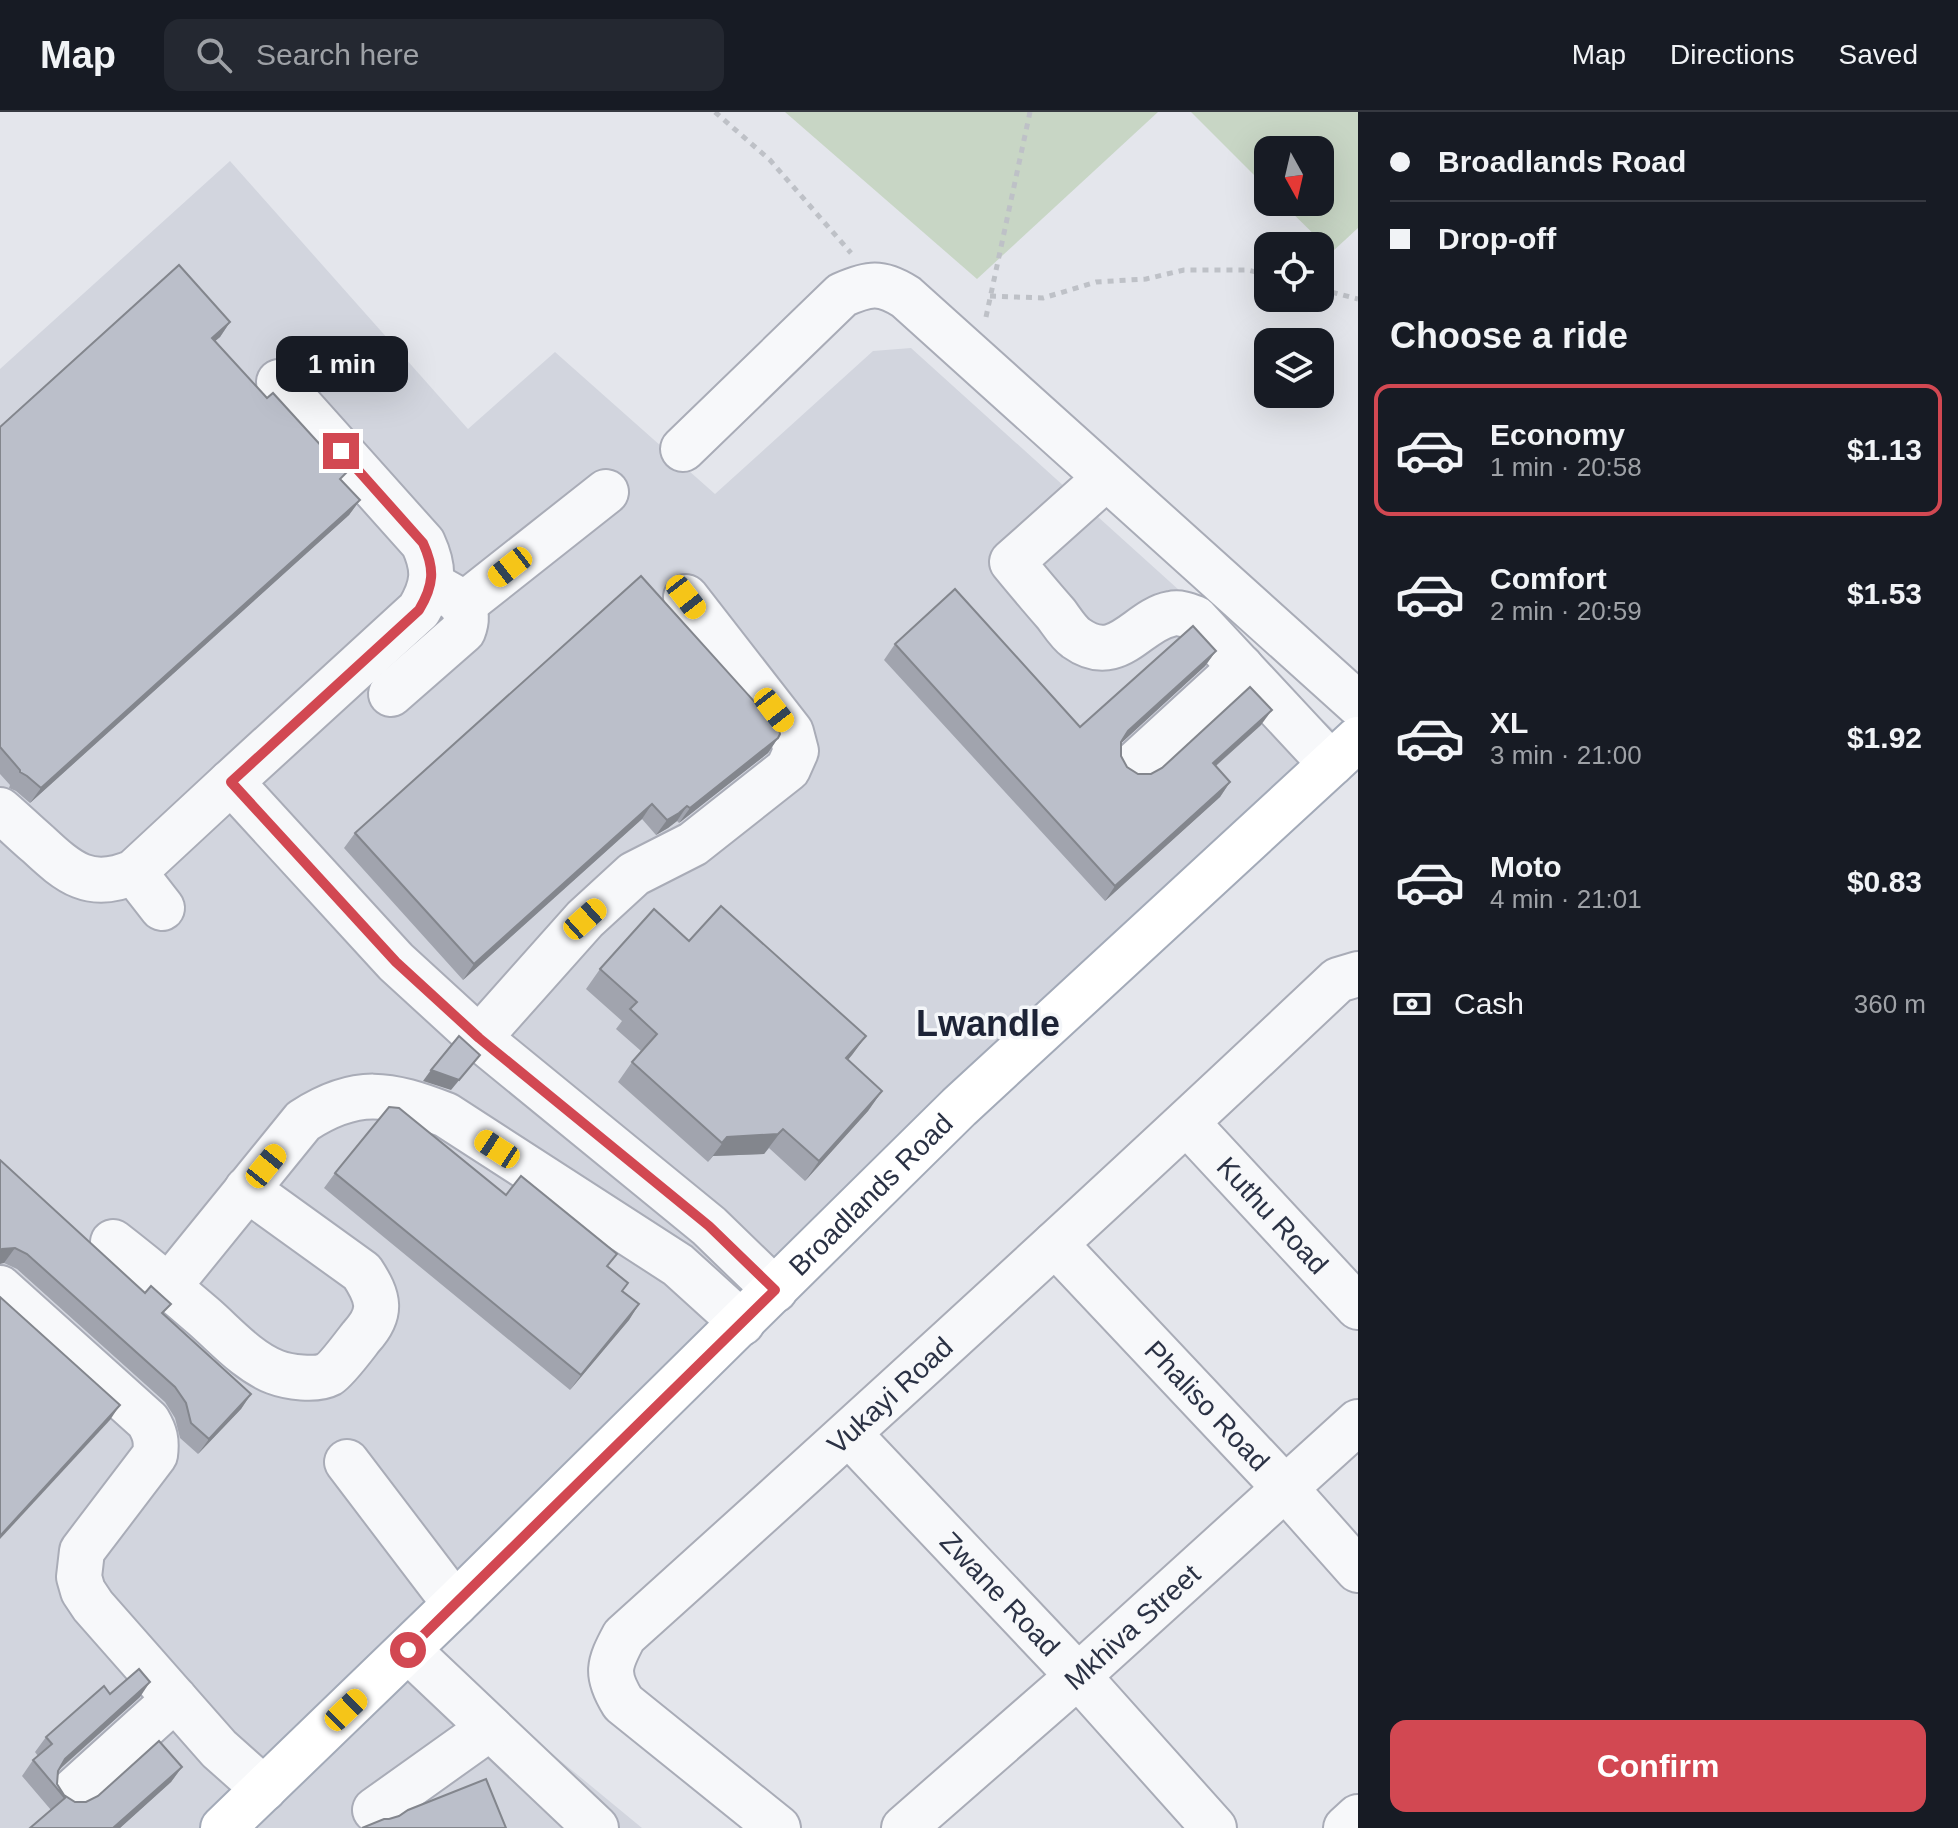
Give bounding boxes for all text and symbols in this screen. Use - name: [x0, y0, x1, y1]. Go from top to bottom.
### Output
- search box: [164, 19, 724, 91]
- icon: search: [192, 33, 236, 77]
- text: Map: [40, 34, 116, 76]
- text: Search here: [256, 38, 419, 71]
- text: Map: [1572, 39, 1626, 70]
- text: Directions: [1670, 39, 1795, 70]
- text: Saved: [1839, 39, 1918, 70]
- north arrow: [1254, 136, 1334, 216]
- map controls: [1254, 136, 1334, 408]
- text: Broadlands Road: [1438, 145, 1686, 178]
- text: Drop-off: [1438, 222, 1556, 255]
- button: locate: [1254, 232, 1334, 312]
- text: Choose a ride: [1390, 315, 1628, 356]
- button: layers: [1254, 328, 1334, 408]
- callout: 1 min: [275, 335, 407, 391]
- text: 1 min: [308, 349, 376, 379]
- icon: car: [1394, 414, 1466, 486]
- text: Economy: [1490, 418, 1625, 451]
- route end: [323, 433, 359, 469]
- text: $1.13: [1847, 433, 1922, 466]
- text: 1 min · 20:58: [1490, 452, 1642, 482]
- car: [484, 543, 536, 591]
- icon: car: [1394, 558, 1466, 630]
- text: Comfort: [1490, 562, 1607, 595]
- car: [662, 571, 710, 623]
- text: $1.53: [1847, 577, 1922, 610]
- text: 2 min · 20:59: [1490, 596, 1642, 626]
- car: [750, 684, 798, 736]
- icon: car: [1394, 702, 1466, 774]
- text: XL: [1490, 706, 1528, 739]
- text: $1.92: [1847, 721, 1922, 754]
- text: 3 min · 21:00: [1490, 740, 1642, 770]
- icon: car: [1394, 846, 1466, 918]
- text: Moto: [1490, 850, 1562, 883]
- text: $0.83: [1847, 865, 1922, 898]
- text: 4 min · 21:01: [1490, 884, 1642, 914]
- car: [559, 894, 611, 944]
- icon: cash: [1390, 982, 1434, 1026]
- text: Cash: [1454, 987, 1524, 1020]
- text: 360 m: [1854, 989, 1926, 1019]
- district label: Lwandle: [916, 1003, 1060, 1044]
- street label: Broadlands Road: [783, 1107, 958, 1281]
- car: [470, 1126, 524, 1172]
- car: [242, 1140, 290, 1192]
- street label: Kuthu Road: [1211, 1151, 1334, 1280]
- street label: Vukayi Road: [821, 1331, 959, 1460]
- street label: Phaliso Road: [1139, 1334, 1276, 1477]
- street label: Zwane Road: [934, 1525, 1066, 1662]
- street label: Mkhiva Street: [1058, 1558, 1206, 1696]
- route start: [390, 1632, 426, 1668]
- car: [320, 1685, 372, 1735]
- button: Confirm: [1390, 1720, 1926, 1812]

